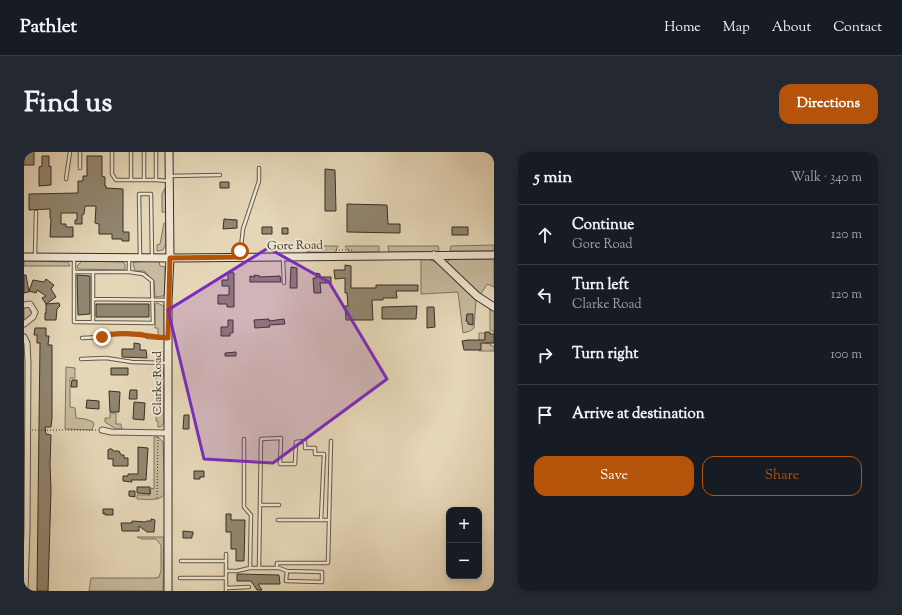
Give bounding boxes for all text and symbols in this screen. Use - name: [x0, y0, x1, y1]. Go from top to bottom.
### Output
- text: Pathlet: [20, 14, 77, 41]
- text: Home: [664, 18, 701, 38]
- text: Map: [723, 18, 750, 38]
- text: About: [772, 18, 811, 38]
- text: Contact: [833, 18, 882, 38]
- text: Find us: [24, 84, 112, 124]
- button: Directions: [779, 84, 878, 124]
- text: 5 min: [534, 166, 572, 190]
- text: Walk · 340 m: [791, 169, 862, 187]
- text: Continue: [572, 215, 634, 236]
- icon: ahead: [534, 224, 556, 246]
- text: 120 m: [831, 226, 862, 244]
- text: Gore Road: [572, 236, 633, 254]
- street label: Gore Road: [267, 237, 323, 255]
- route start: [231, 242, 249, 260]
- text: Turn left: [572, 275, 629, 296]
- icon: left: [534, 284, 556, 306]
- text: 120 m: [831, 286, 862, 304]
- text: Clarke Road: [572, 296, 642, 314]
- route end: [93, 328, 111, 346]
- icon: right: [534, 344, 556, 366]
- text: Turn right: [572, 344, 638, 365]
- text: 100 m: [830, 346, 862, 364]
- street label: Clarke Road: [149, 351, 167, 415]
- icon: arrive: [534, 404, 556, 426]
- text: Arrive at destination: [572, 404, 705, 425]
- button: Save: [534, 456, 694, 496]
- button: Share: [702, 456, 862, 496]
- map controls: [446, 507, 482, 579]
- button: +: [446, 507, 482, 543]
- button: −: [446, 543, 482, 579]

